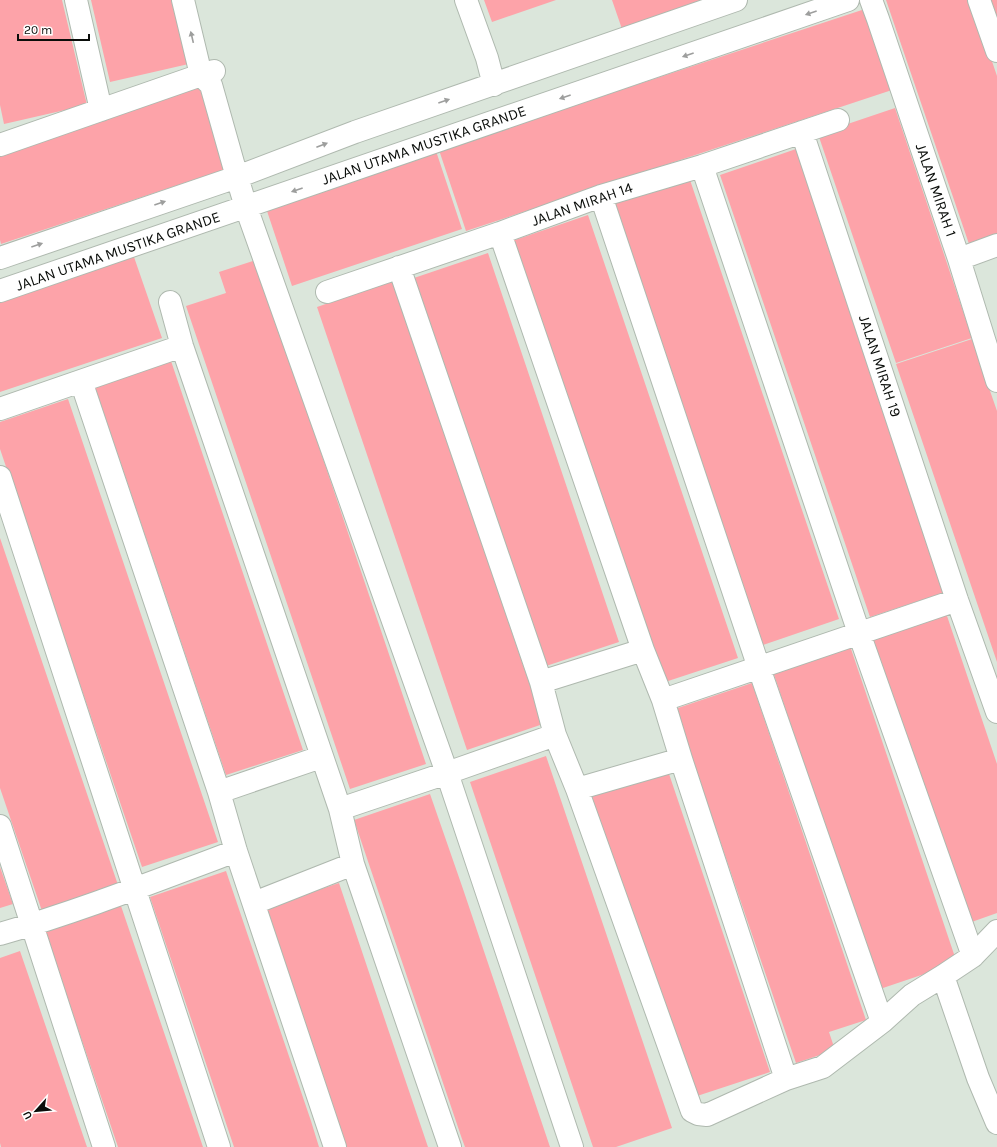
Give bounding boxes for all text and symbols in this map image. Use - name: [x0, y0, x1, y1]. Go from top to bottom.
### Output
- one-way arrow: [805, 10, 817, 16]
- scale bar: [18, 16, 89, 42]
- text: 20 m: [24, 23, 52, 37]
- one-way arrow: [189, 31, 195, 43]
- one-way arrow: [682, 52, 694, 58]
- one-way arrow: [559, 94, 571, 100]
- one-way arrow: [439, 98, 451, 104]
- street label: JALAN UTAMA MUSTIKA GRANDE: [319, 102, 529, 188]
- one-way arrow: [316, 141, 328, 147]
- street label: JALAN MIRAH 1: [912, 141, 960, 239]
- street label: JALAN MIRAH 14: [529, 178, 636, 230]
- one-way arrow: [290, 187, 302, 193]
- one-way arrow: [154, 200, 166, 206]
- street label: JALAN UTAMA MUSTIKA GRANDE: [13, 208, 223, 294]
- one-way arrow: [31, 242, 43, 248]
- street label: JALAN MIRAH 19: [855, 313, 905, 419]
- north arrow: [16, 1091, 56, 1131]
- text: U: [20, 1109, 35, 1122]

